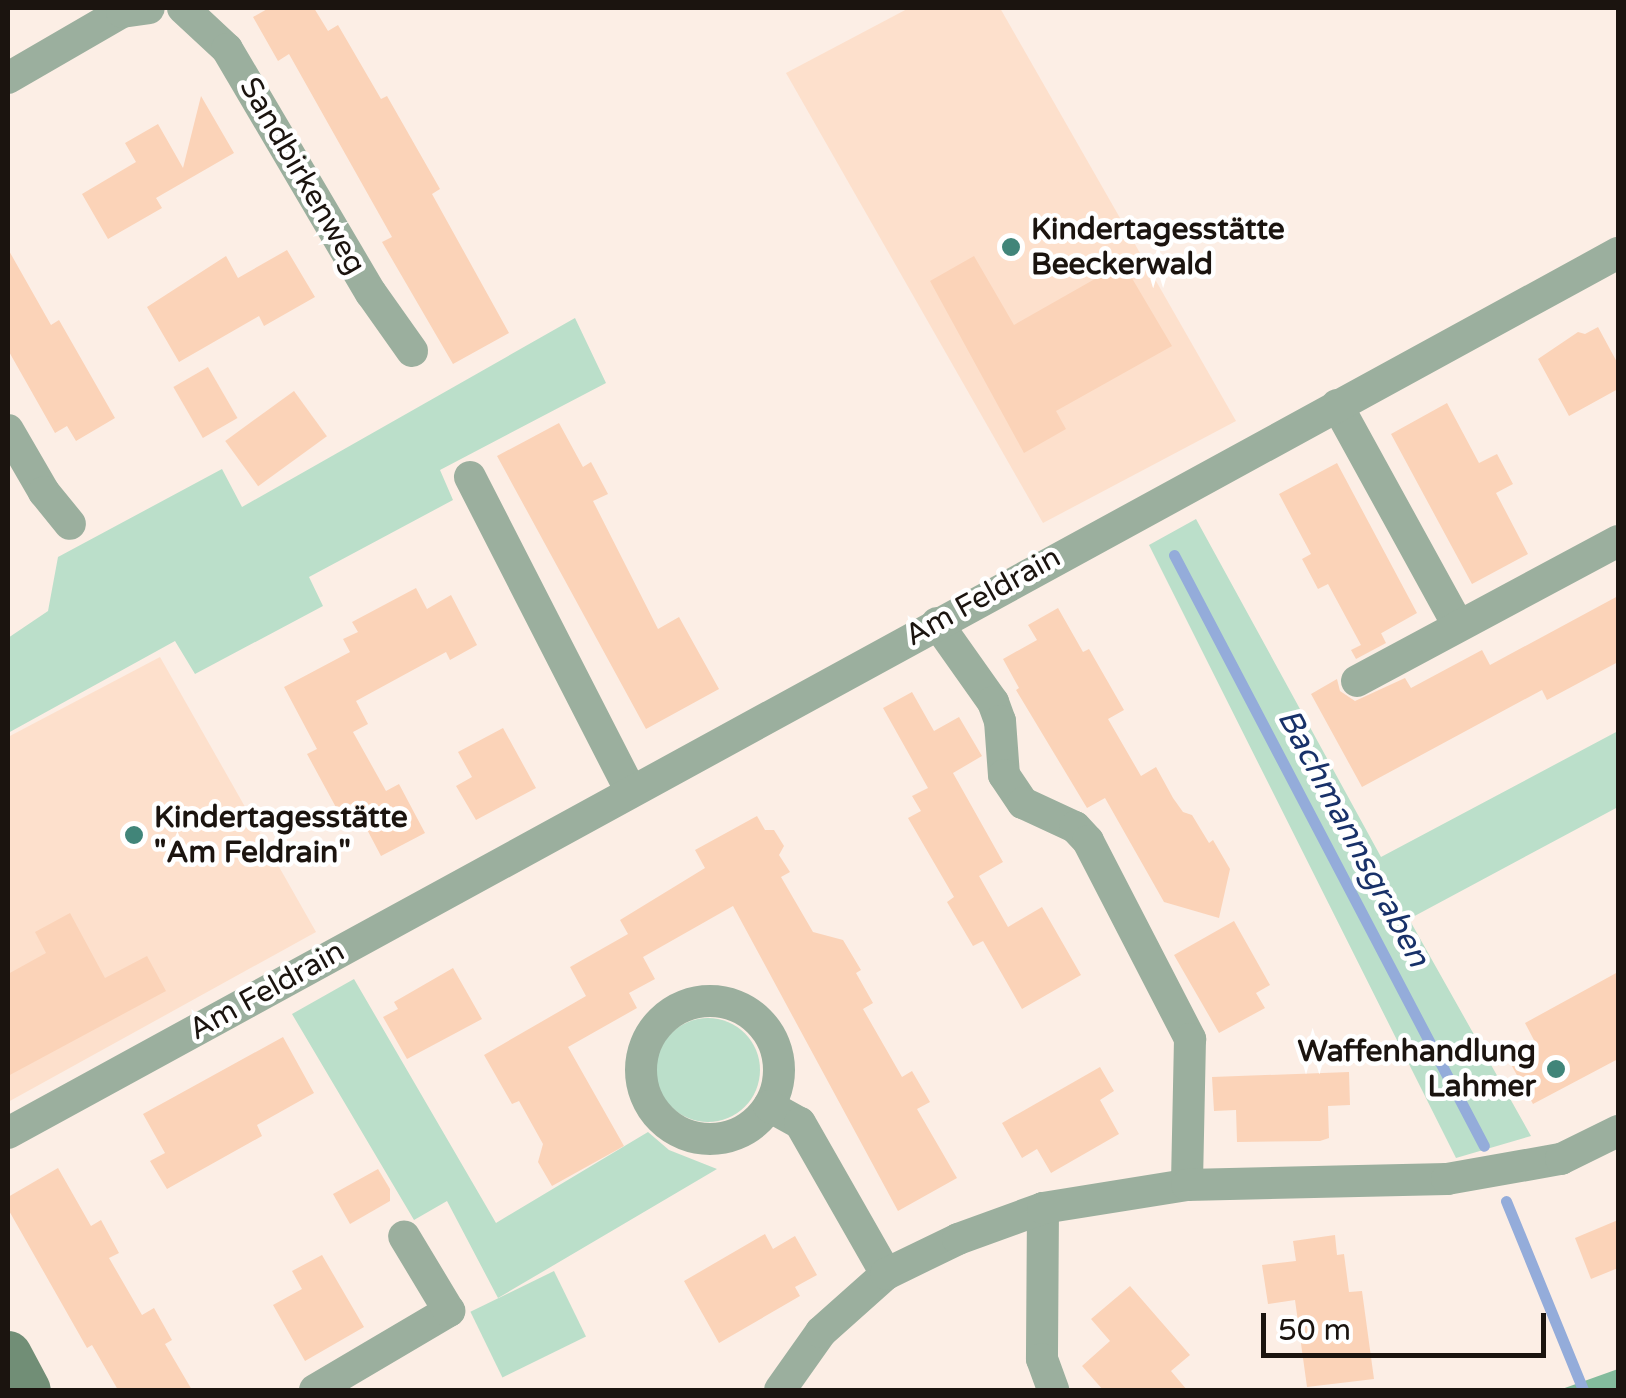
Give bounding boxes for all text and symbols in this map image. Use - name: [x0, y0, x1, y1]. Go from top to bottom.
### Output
- street label: Sandbirkenweg: [231, 71, 373, 281]
- place label: Kindertagesstätte Beeckerwald: [1031, 212, 1285, 282]
- marker: Kindertagesstätte Beeckerwald: [1000, 236, 1022, 258]
- street label: Am Feldrain: [899, 540, 1067, 654]
- water label: Bachmannsgraben: [1269, 702, 1437, 974]
- place label: Kindertagesstätte "Am Feldrain": [154, 800, 408, 870]
- marker: Kindertagesstätte "Am Feldrain": [123, 824, 145, 846]
- street label: Am Feldrain: [183, 934, 351, 1048]
- place label: Waffenhandlung Lahmer: [1298, 1034, 1536, 1104]
- marker: Waffenhandlung Lahmer: [1545, 1058, 1567, 1080]
- scale bar: [1266, 1293, 1551, 1355]
- text: 50 m: [1278, 1312, 1351, 1349]

